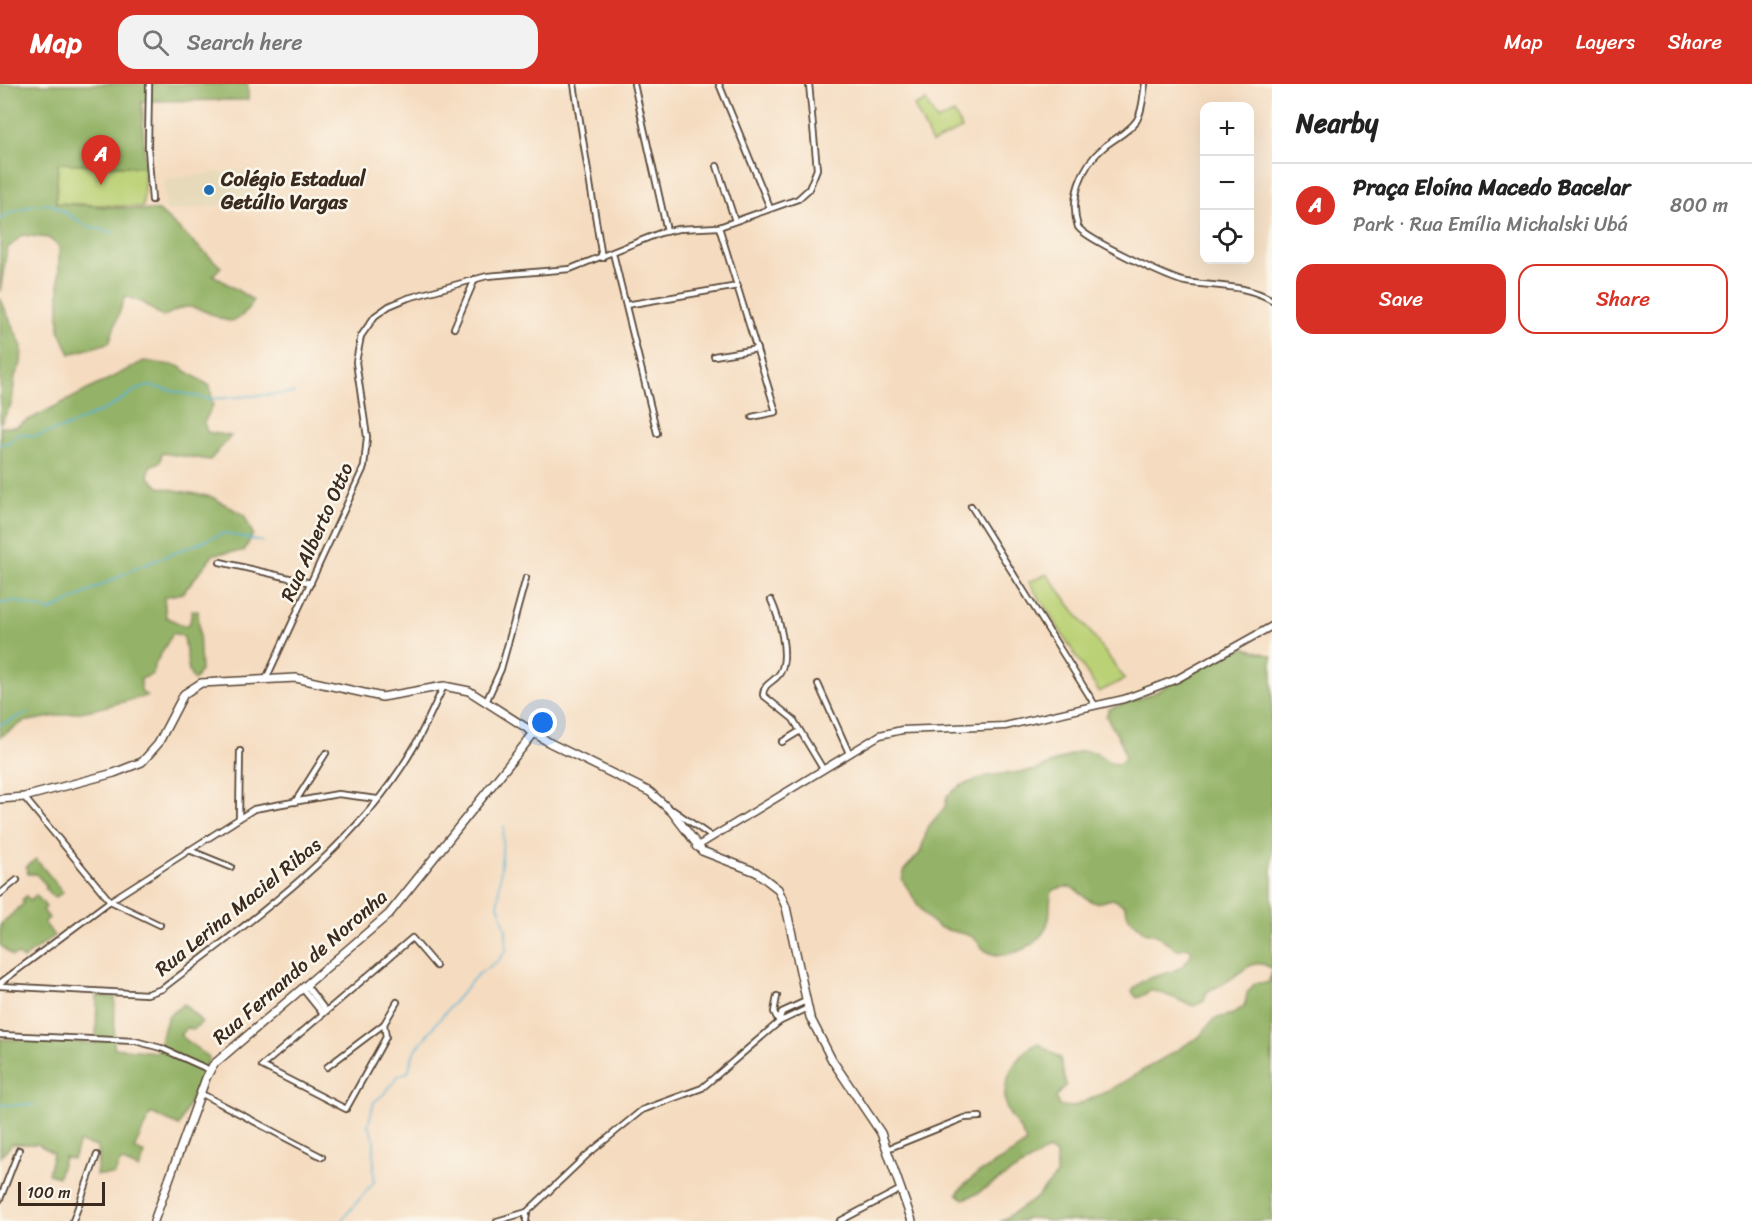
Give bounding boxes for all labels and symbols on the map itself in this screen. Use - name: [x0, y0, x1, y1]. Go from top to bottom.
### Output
- pin: A: [82, 135, 120, 185]
- place label: Colégio Estadual Getúlio Vargas: [220, 162, 367, 220]
- marker: Colégio Estadual Getúlio Vargas: [202, 183, 216, 197]
- street label: Rua Alberto Otto: [271, 457, 363, 607]
- your location: [528, 708, 557, 737]
- street label: Rua Lerina Maciel Ribas: [147, 828, 330, 986]
- street label: Rua Fernando de Noronha: [204, 880, 396, 1054]
- scale bar: [18, 1179, 105, 1206]

